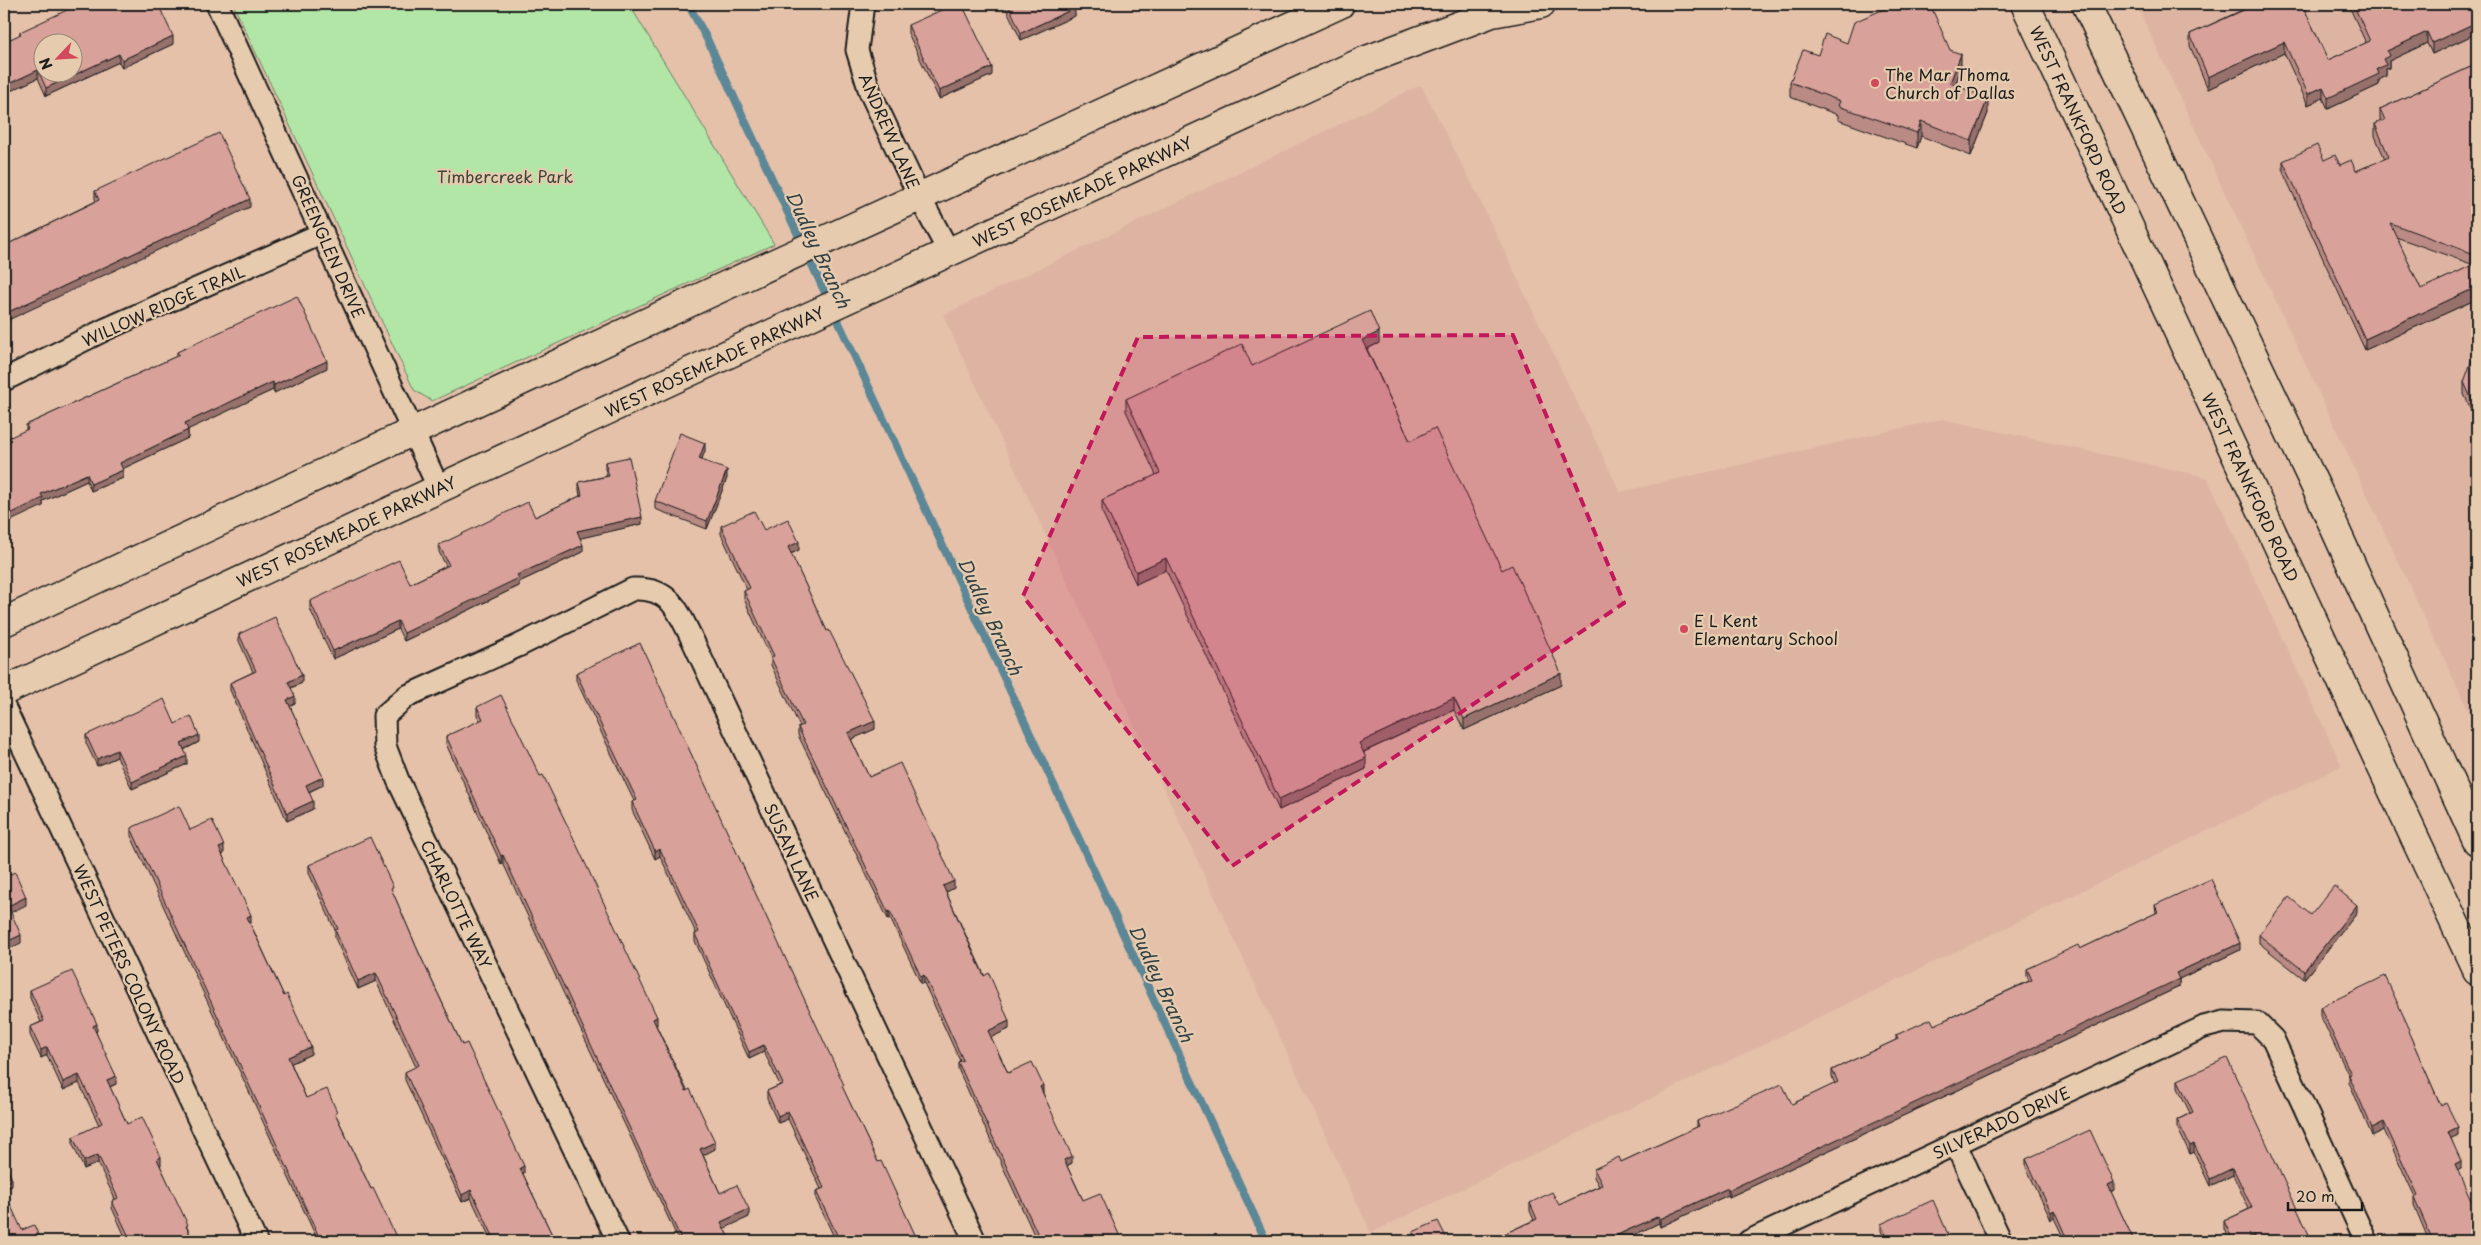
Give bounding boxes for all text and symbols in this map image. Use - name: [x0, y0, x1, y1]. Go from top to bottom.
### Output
- street label: WEST FRANKFORD ROAD: [2025, 22, 2133, 218]
- north arrow: [32, 32, 82, 82]
- text: N: [34, 54, 58, 73]
- place label: The Mar Thoma Church of Dallas: [1885, 62, 2015, 104]
- street label: ANDREW LANE: [854, 69, 926, 193]
- marker: The Mar Thoma Church of Dallas: [1869, 77, 1881, 89]
- street label: WEST ROSEMEADE PARKWAY: [968, 129, 1196, 253]
- park label: Timbercreek Park: [437, 164, 573, 188]
- street label: GREENGLEN DRIVE: [286, 170, 372, 322]
- water label: Dudley Branch: [780, 186, 858, 313]
- street label: WILLOW RIDGE TRAIL: [78, 258, 248, 352]
- street label: WEST ROSEMEADE PARKWAY: [600, 299, 828, 423]
- street label: WEST FRANKFORD ROAD: [2197, 389, 2305, 585]
- street label: WEST ROSEMEADE PARKWAY: [232, 469, 460, 593]
- water label: Dudley Branch: [952, 553, 1030, 680]
- place label: E L Kent Elementary School: [1694, 608, 1838, 650]
- marker: E L Kent Elementary School: [1678, 623, 1690, 635]
- street label: SUSAN LANE: [759, 799, 825, 905]
- street label: CHARLOTTE WAY: [415, 836, 499, 972]
- street label: WEST PETERS COLONY ROAD: [68, 860, 192, 1088]
- water label: Dudley Branch: [1123, 920, 1201, 1047]
- street label: SILVERADO DRIVE: [1929, 1080, 2073, 1164]
- scale bar: [2288, 1180, 2362, 1212]
- text: 20 m: [2296, 1184, 2335, 1207]

